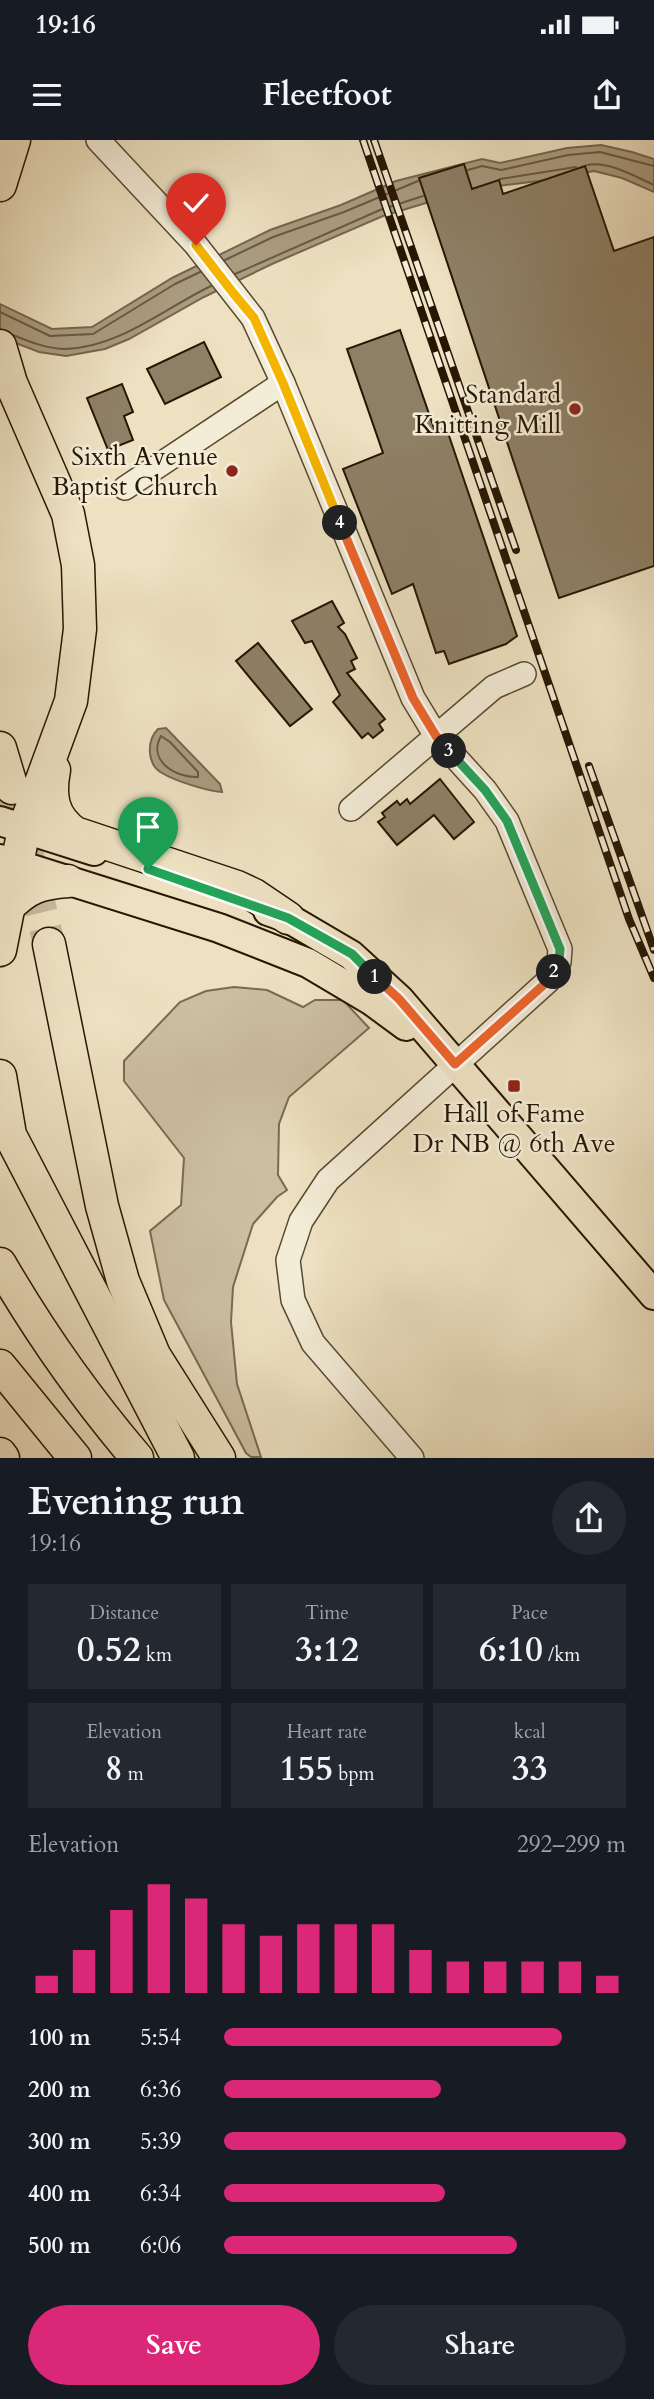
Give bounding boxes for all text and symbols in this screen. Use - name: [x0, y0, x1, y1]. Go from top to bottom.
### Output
- text: 19:16: [35, 7, 96, 42]
- text: Fleetfoot: [262, 73, 392, 117]
- icon: menu: [28, 76, 66, 114]
- icon: share: [588, 76, 626, 114]
- pin: [166, 173, 226, 245]
- icon: check: [177, 184, 215, 222]
- place label: Standard Knitting Mill: [414, 377, 561, 442]
- marker: Standard Knitting Mill: [567, 401, 583, 417]
- place label: Sixth Avenue Baptist Church: [52, 439, 218, 504]
- marker: Sixth Avenue Baptist Church: [224, 463, 240, 479]
- pin: 4: [322, 506, 358, 540]
- text: 4: [335, 509, 344, 535]
- pin: 3: [432, 734, 466, 768]
- text: 3: [444, 737, 453, 763]
- pin: [118, 797, 178, 869]
- icon: arrive: [129, 808, 167, 846]
- pin: 2: [536, 954, 572, 990]
- text: 2: [549, 958, 558, 984]
- pin: 1: [358, 960, 392, 994]
- text: 1: [370, 963, 379, 989]
- marker: Hall of Fame Dr NB @ 6th Ave: [506, 1078, 522, 1094]
- place label: Hall of Fame Dr NB @ 6th Ave: [413, 1096, 615, 1161]
- text: Evening run: [28, 1476, 244, 1528]
- button: share: [552, 1481, 626, 1555]
- text: 19:16: [28, 1528, 81, 1559]
- text: Distance: [90, 1600, 159, 1626]
- text: Time: [305, 1600, 349, 1626]
- text: Pace: [511, 1600, 548, 1626]
- text: 0.52: [77, 1626, 141, 1674]
- text: 3:12: [295, 1626, 359, 1674]
- text: 6:10: [479, 1626, 543, 1674]
- text: km: [141, 1642, 172, 1668]
- text: /km: [543, 1642, 580, 1668]
- text: Elevation: [87, 1719, 162, 1745]
- text: Heart rate: [287, 1719, 367, 1745]
- text: kcal: [514, 1719, 546, 1745]
- text: 8: [105, 1745, 123, 1793]
- text: 155: [279, 1745, 333, 1793]
- text: 33: [512, 1745, 548, 1793]
- text: m: [123, 1761, 144, 1787]
- text: bpm: [333, 1761, 375, 1787]
- text: Elevation: [28, 1829, 119, 1860]
- text: 292–299 m: [517, 1829, 626, 1860]
- text: 100 m: [28, 2022, 91, 2053]
- text: 5:54: [140, 2022, 181, 2053]
- text: 200 m: [28, 2074, 91, 2105]
- text: 6:36: [140, 2074, 181, 2105]
- text: 300 m: [28, 2126, 91, 2157]
- text: 5:39: [140, 2126, 181, 2157]
- text: 400 m: [28, 2178, 91, 2209]
- text: 6:34: [140, 2178, 181, 2209]
- text: 500 m: [28, 2230, 91, 2261]
- text: 6:06: [140, 2230, 181, 2261]
- button: Save: [28, 2305, 320, 2385]
- button: Share: [334, 2305, 626, 2385]

